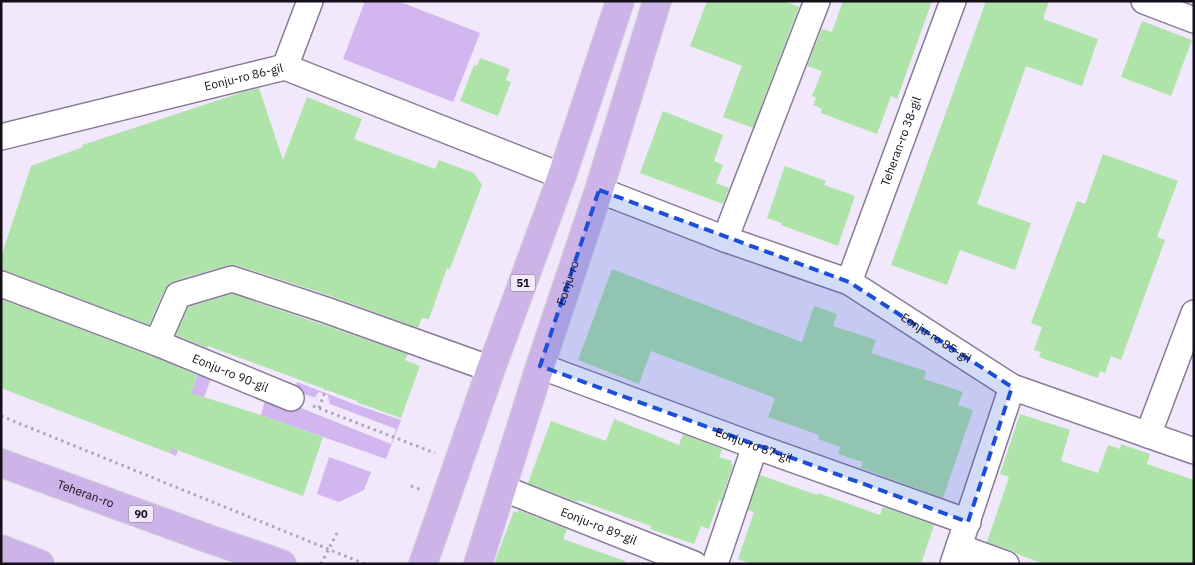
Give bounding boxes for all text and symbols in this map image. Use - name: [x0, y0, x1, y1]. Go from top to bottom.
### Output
- street label: Eonju-ro 86-gil: [203, 60, 285, 94]
- street label: Teheran-ro 38-gil: [877, 94, 924, 188]
- street label: Eonju-ro: [553, 258, 582, 307]
- road number: 51: [510, 274, 536, 292]
- street label: Eonju-ro 85-gil: [898, 309, 974, 366]
- street label: Eonju-ro 90-gil: [190, 350, 271, 395]
- street label: Eonju-ro 87-gil: [713, 424, 794, 466]
- street label: Teheran-ro: [55, 476, 117, 511]
- street label: Eonju-ro 89-gil: [559, 504, 639, 548]
- road number: 90: [128, 506, 154, 522]

